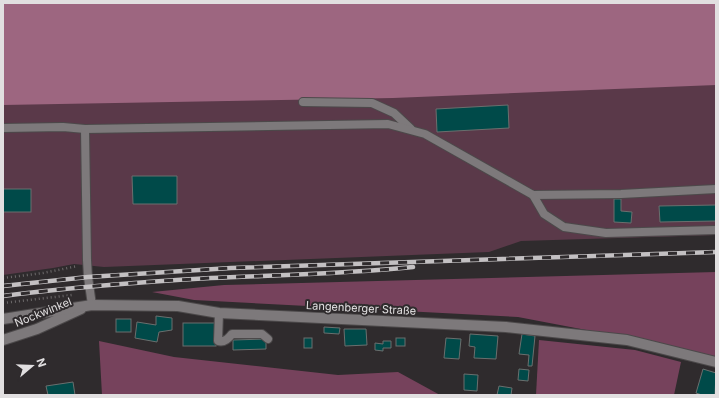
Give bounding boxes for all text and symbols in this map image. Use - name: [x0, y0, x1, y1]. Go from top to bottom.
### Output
- street label: Nockwinkel: [12, 294, 74, 330]
- street label: Langenberger Straße: [306, 298, 416, 318]
- north arrow: [12, 346, 52, 386]
- text: N: [33, 356, 49, 369]

